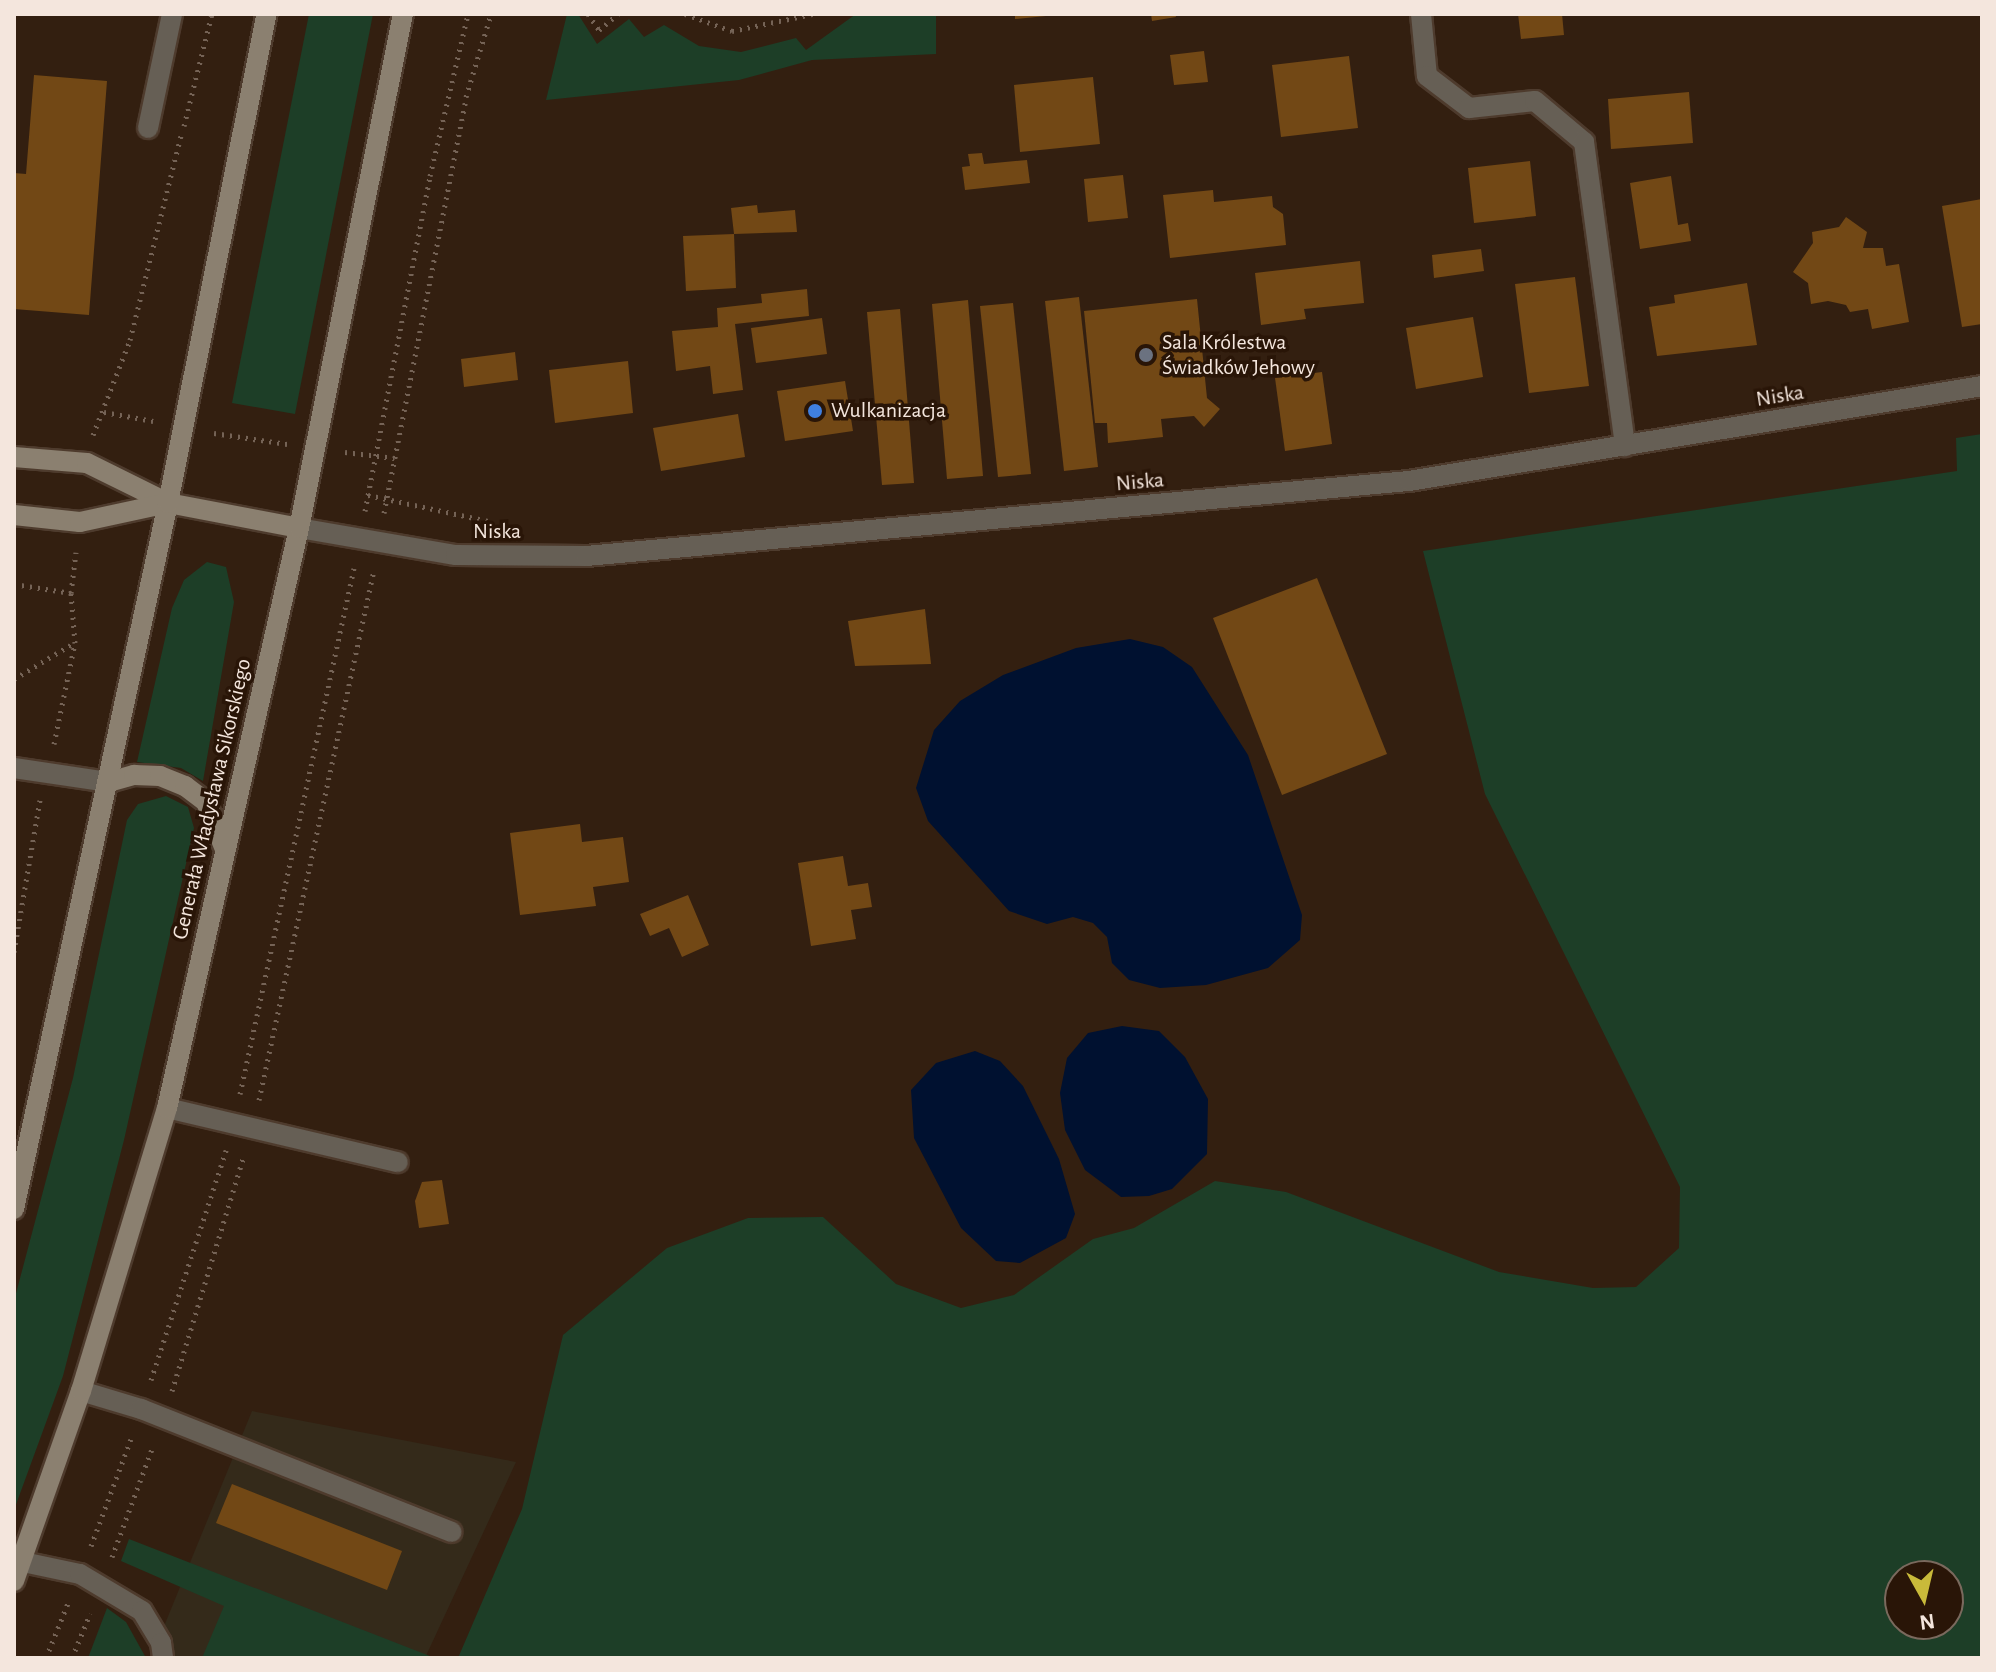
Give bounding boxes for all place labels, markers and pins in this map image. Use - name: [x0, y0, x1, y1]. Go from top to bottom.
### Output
- place label: Sala Królestwa Świadków Jehowy: [1162, 329, 1315, 380]
- marker: Sala Królestwa Świadków Jehowy: [1137, 346, 1155, 364]
- place label: Wulkanizacja: [831, 398, 946, 424]
- marker: Wulkanizacja: [806, 402, 824, 420]

